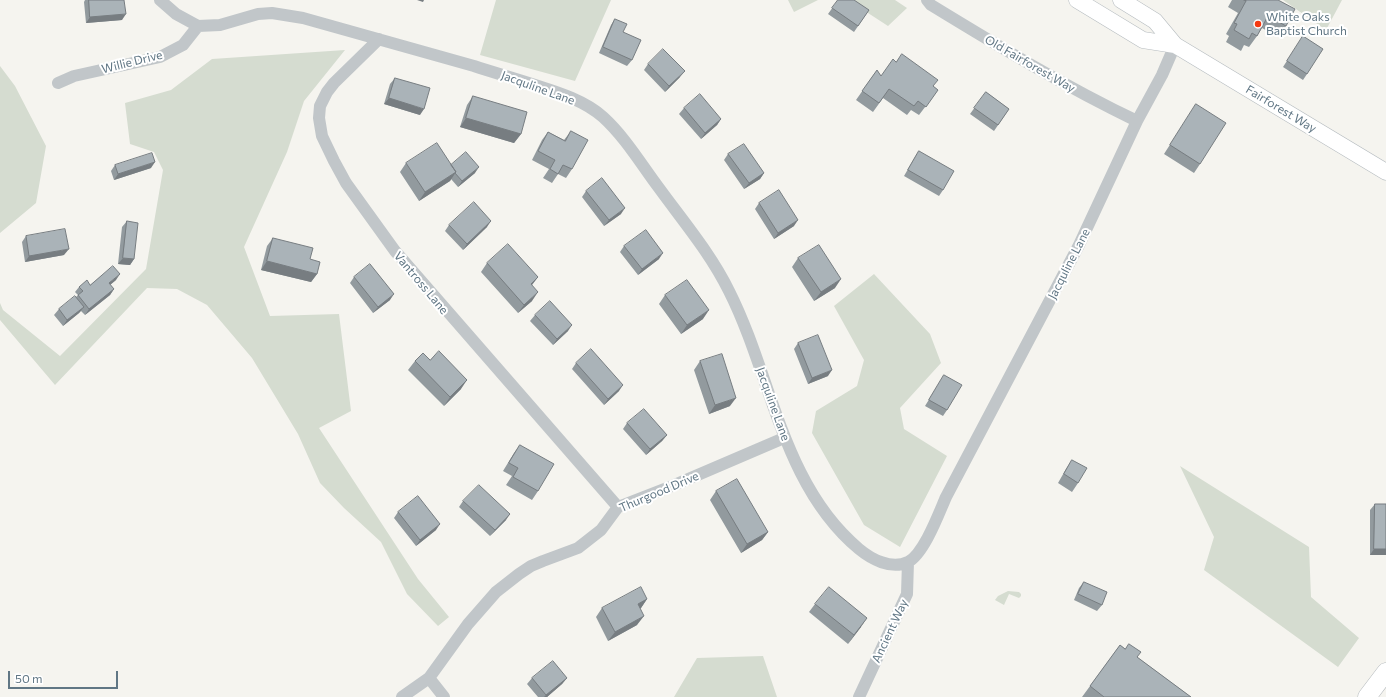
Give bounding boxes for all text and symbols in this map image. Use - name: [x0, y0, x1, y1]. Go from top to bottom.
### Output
- place label: White Oaks Baptist Church: [1266, 10, 1347, 38]
- marker: White Oaks Baptist Church: [1253, 19, 1263, 29]
- street label: Old Fairforest Way: [982, 32, 1078, 96]
- street label: Willie Drive: [100, 47, 164, 77]
- street label: Jacquline Lane: [499, 68, 577, 108]
- street label: Fairforest Way: [1243, 82, 1319, 136]
- street label: Jacquline Lane: [1045, 226, 1093, 302]
- street label: Vantross Lane: [391, 249, 451, 317]
- street label: Jacquline Lane: [753, 365, 793, 443]
- street label: Thurgood Drive: [617, 469, 701, 515]
- street label: Ancient Way: [869, 597, 911, 665]
- scale bar: [10, 663, 120, 689]
- text: 50 m: [15, 671, 43, 685]

